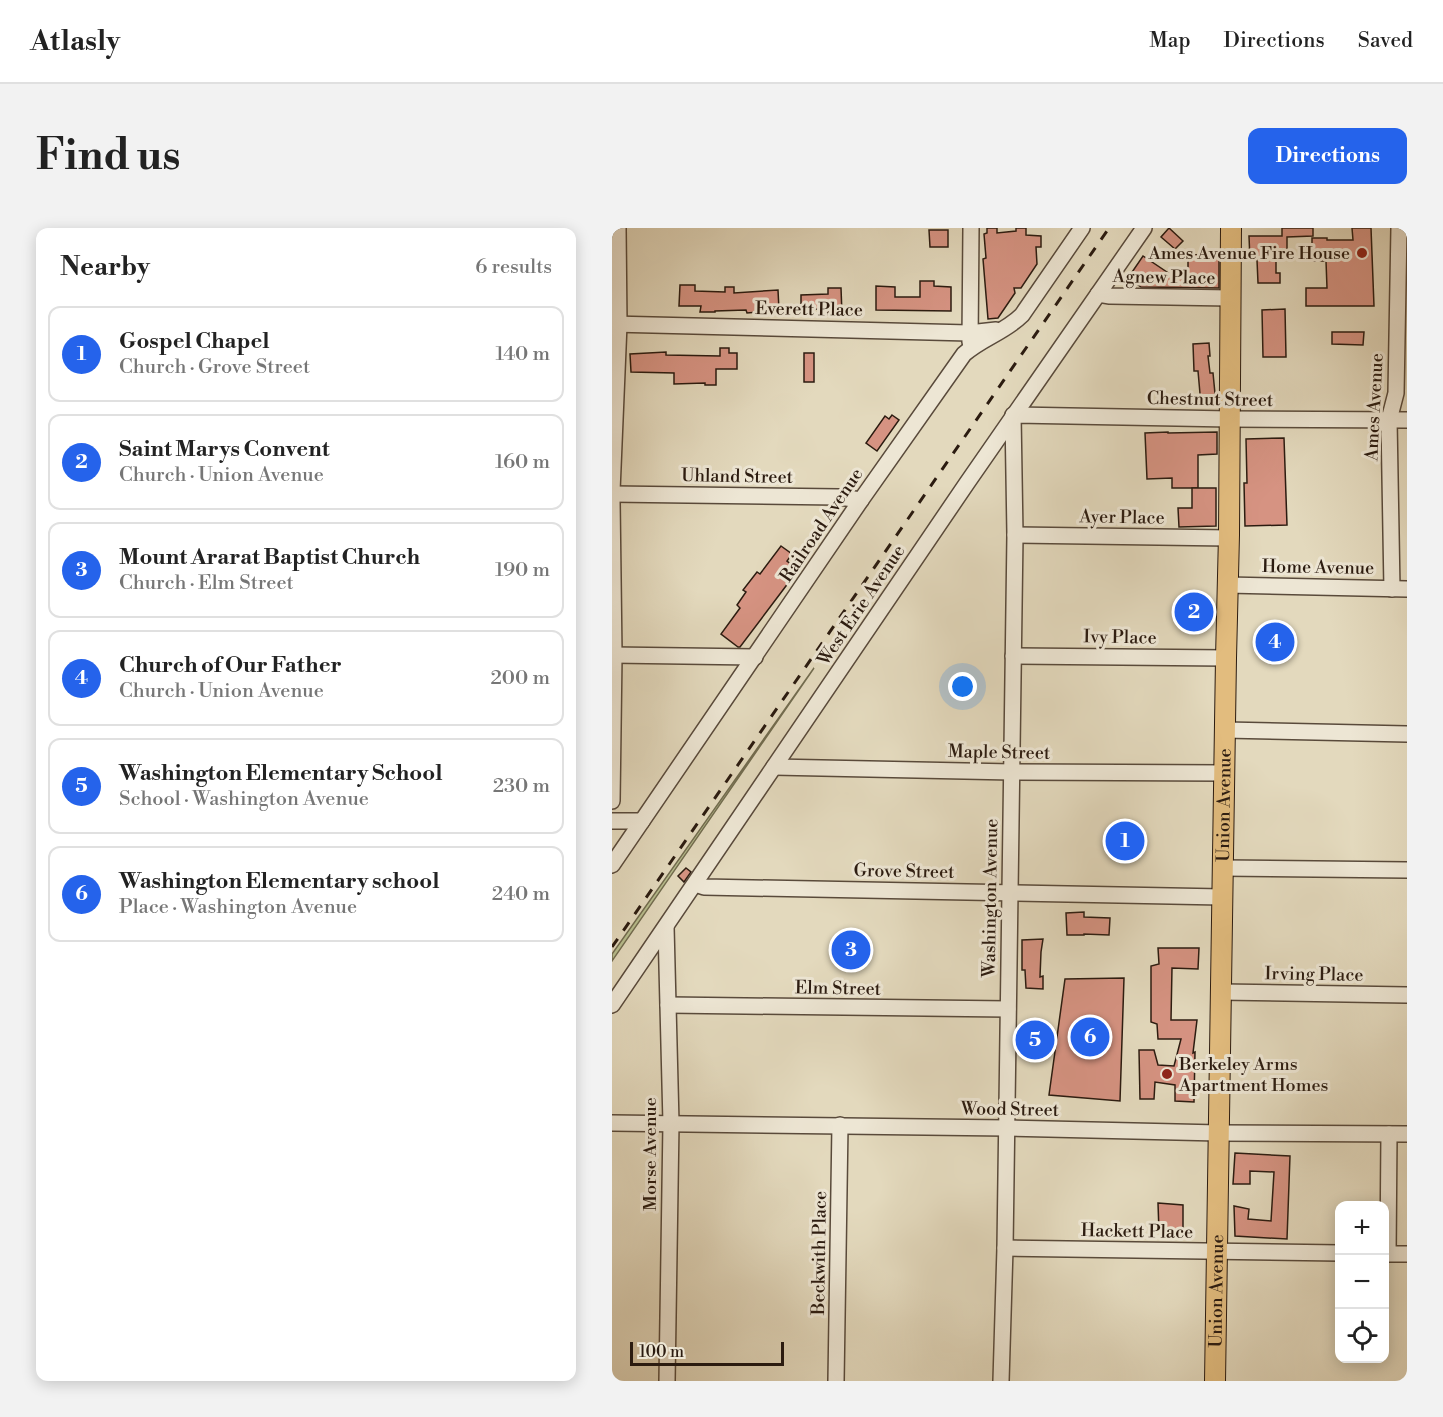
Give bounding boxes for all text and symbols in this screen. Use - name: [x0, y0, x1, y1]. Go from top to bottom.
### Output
- text: Atlasly: [30, 24, 120, 59]
- text: Map: [1149, 28, 1191, 54]
- text: Directions: [1224, 28, 1325, 54]
- text: Saved: [1358, 28, 1413, 54]
- button: Directions: [1248, 128, 1407, 184]
- text: Find us: [36, 130, 180, 183]
- place label: Ames Avenue Fire House: [1147, 242, 1350, 265]
- marker: Ames Avenue Fire House: [1355, 246, 1369, 260]
- text: Nearby: [60, 251, 150, 283]
- text: 6 results: [475, 255, 552, 280]
- street label: Agnew Place: [1111, 265, 1216, 290]
- street label: Everett Place: [755, 297, 863, 322]
- text: Gospel Chapel: [119, 328, 270, 355]
- text: 1: [77, 342, 86, 367]
- text: 140 m: [495, 342, 550, 367]
- street label: Ames Avenue: [1360, 352, 1389, 463]
- text: Church · Grove Street: [119, 355, 310, 380]
- street label: Chestnut Street: [1147, 387, 1274, 412]
- text: Saint Marys Convent: [119, 436, 329, 463]
- text: 2: [75, 450, 88, 475]
- text: 160 m: [495, 450, 550, 475]
- text: Church · Union Avenue: [119, 463, 324, 488]
- street label: Uhland Street: [681, 464, 794, 489]
- street label: Railroad Avenue: [775, 464, 868, 587]
- street label: Ayer Place: [1078, 505, 1165, 530]
- street label: West Erie Avenue: [812, 540, 910, 671]
- text: Mount Ararat Baptist Church: [119, 544, 420, 571]
- street label: Home Avenue: [1262, 555, 1374, 580]
- text: 3: [75, 558, 88, 583]
- text: 190 m: [495, 558, 550, 583]
- text: Church · Elm Street: [119, 571, 294, 596]
- pin: 2: [1174, 590, 1214, 634]
- pin: 4: [1256, 620, 1294, 664]
- street label: Ivy Place: [1083, 625, 1157, 650]
- text: Church of Our Father: [119, 652, 342, 679]
- text: 4: [75, 666, 88, 691]
- text: 200 m: [490, 666, 550, 691]
- your location: [948, 672, 977, 701]
- text: Church · Union Avenue: [119, 679, 324, 704]
- street label: Maple Street: [948, 740, 1051, 765]
- street label: Union Avenue: [1212, 748, 1237, 862]
- text: Washington Elementary School: [119, 760, 442, 787]
- text: 5: [75, 774, 88, 799]
- text: 230 m: [493, 774, 550, 799]
- text: School · Washington Avenue: [119, 787, 369, 812]
- street label: Washington Avenue: [978, 818, 1003, 979]
- pin: 1: [1106, 818, 1144, 864]
- street label: Grove Street: [853, 859, 955, 884]
- text: Washington Elementary school: [119, 868, 439, 895]
- text: 6: [75, 882, 88, 907]
- text: 240 m: [492, 882, 550, 907]
- text: Place · Washington Avenue: [119, 895, 357, 920]
- pin: 3: [832, 928, 870, 972]
- street label: Irving Place: [1264, 962, 1364, 987]
- street label: Elm Street: [795, 976, 882, 1001]
- pin: 6: [1070, 1014, 1110, 1060]
- pin: 5: [1016, 1018, 1054, 1062]
- place label: Berkeley Arms Apartment Homes: [1178, 1053, 1329, 1097]
- marker: Berkeley Arms Apartment Homes: [1160, 1067, 1174, 1081]
- street label: Morse Avenue: [639, 1097, 662, 1211]
- street label: Wood Street: [960, 1097, 1060, 1122]
- street label: Beckwith Place: [807, 1191, 832, 1316]
- map controls: [1335, 1201, 1389, 1363]
- button: +: [1335, 1201, 1389, 1255]
- street label: Hackett Place: [1081, 1219, 1193, 1244]
- street label: Union Avenue: [1205, 1234, 1229, 1348]
- button: −: [1335, 1255, 1389, 1309]
- button: locate: [1335, 1309, 1389, 1363]
- scale bar: [630, 1339, 784, 1366]
- text: 100 m: [639, 1342, 684, 1362]

